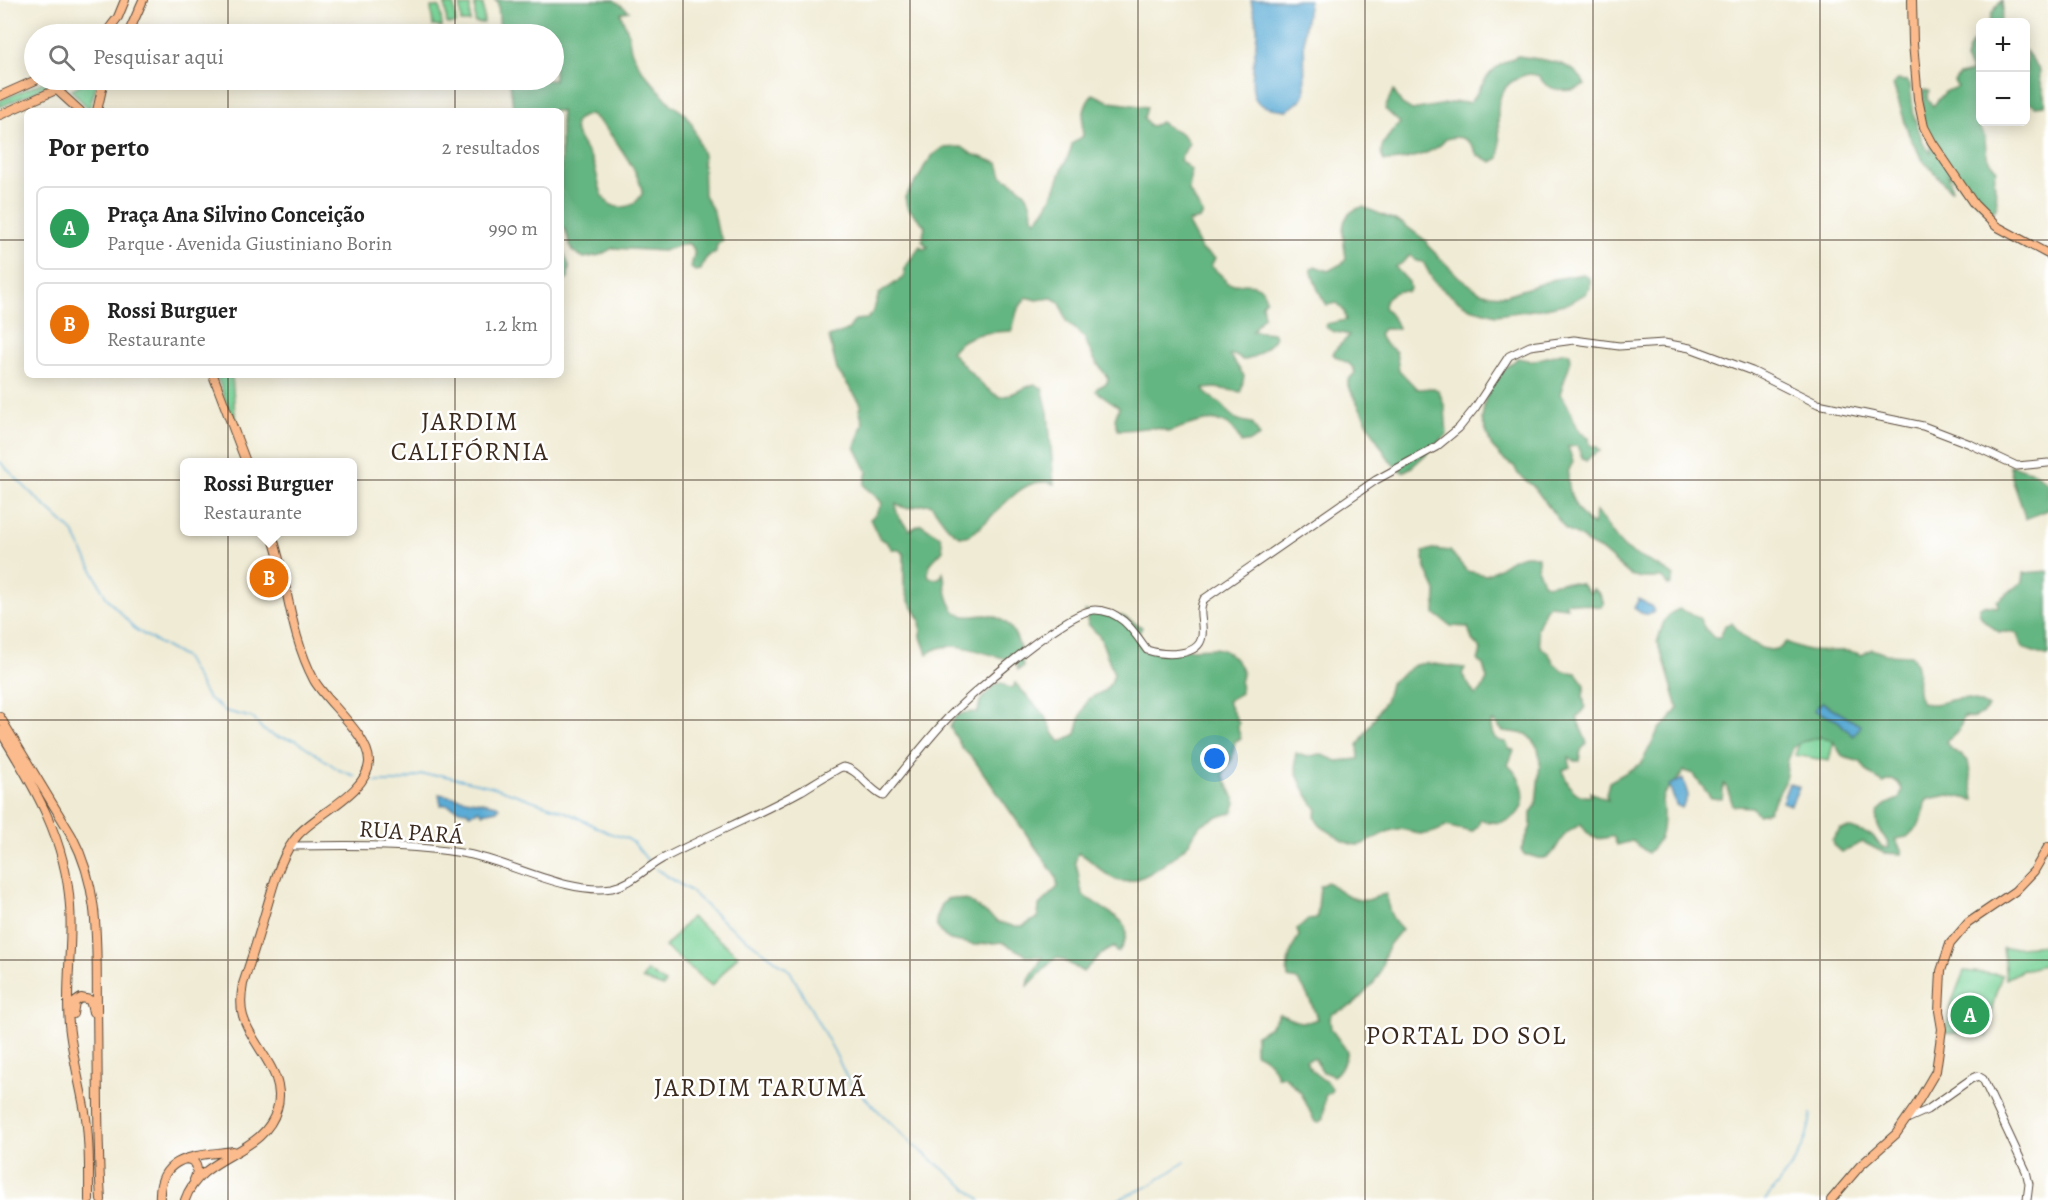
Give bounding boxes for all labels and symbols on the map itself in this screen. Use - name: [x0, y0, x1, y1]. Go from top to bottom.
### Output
- district label: JARDIM CALIFÓRNIA: [391, 404, 549, 469]
- pin: B: [250, 556, 288, 600]
- your location: [1200, 744, 1229, 773]
- street label: RUA PARÁ: [358, 812, 465, 852]
- pin: A: [1950, 992, 1990, 1038]
- district label: PORTAL DO SOL: [1365, 1018, 1567, 1053]
- district label: JARDIM TARUMÃ: [654, 1070, 866, 1105]

